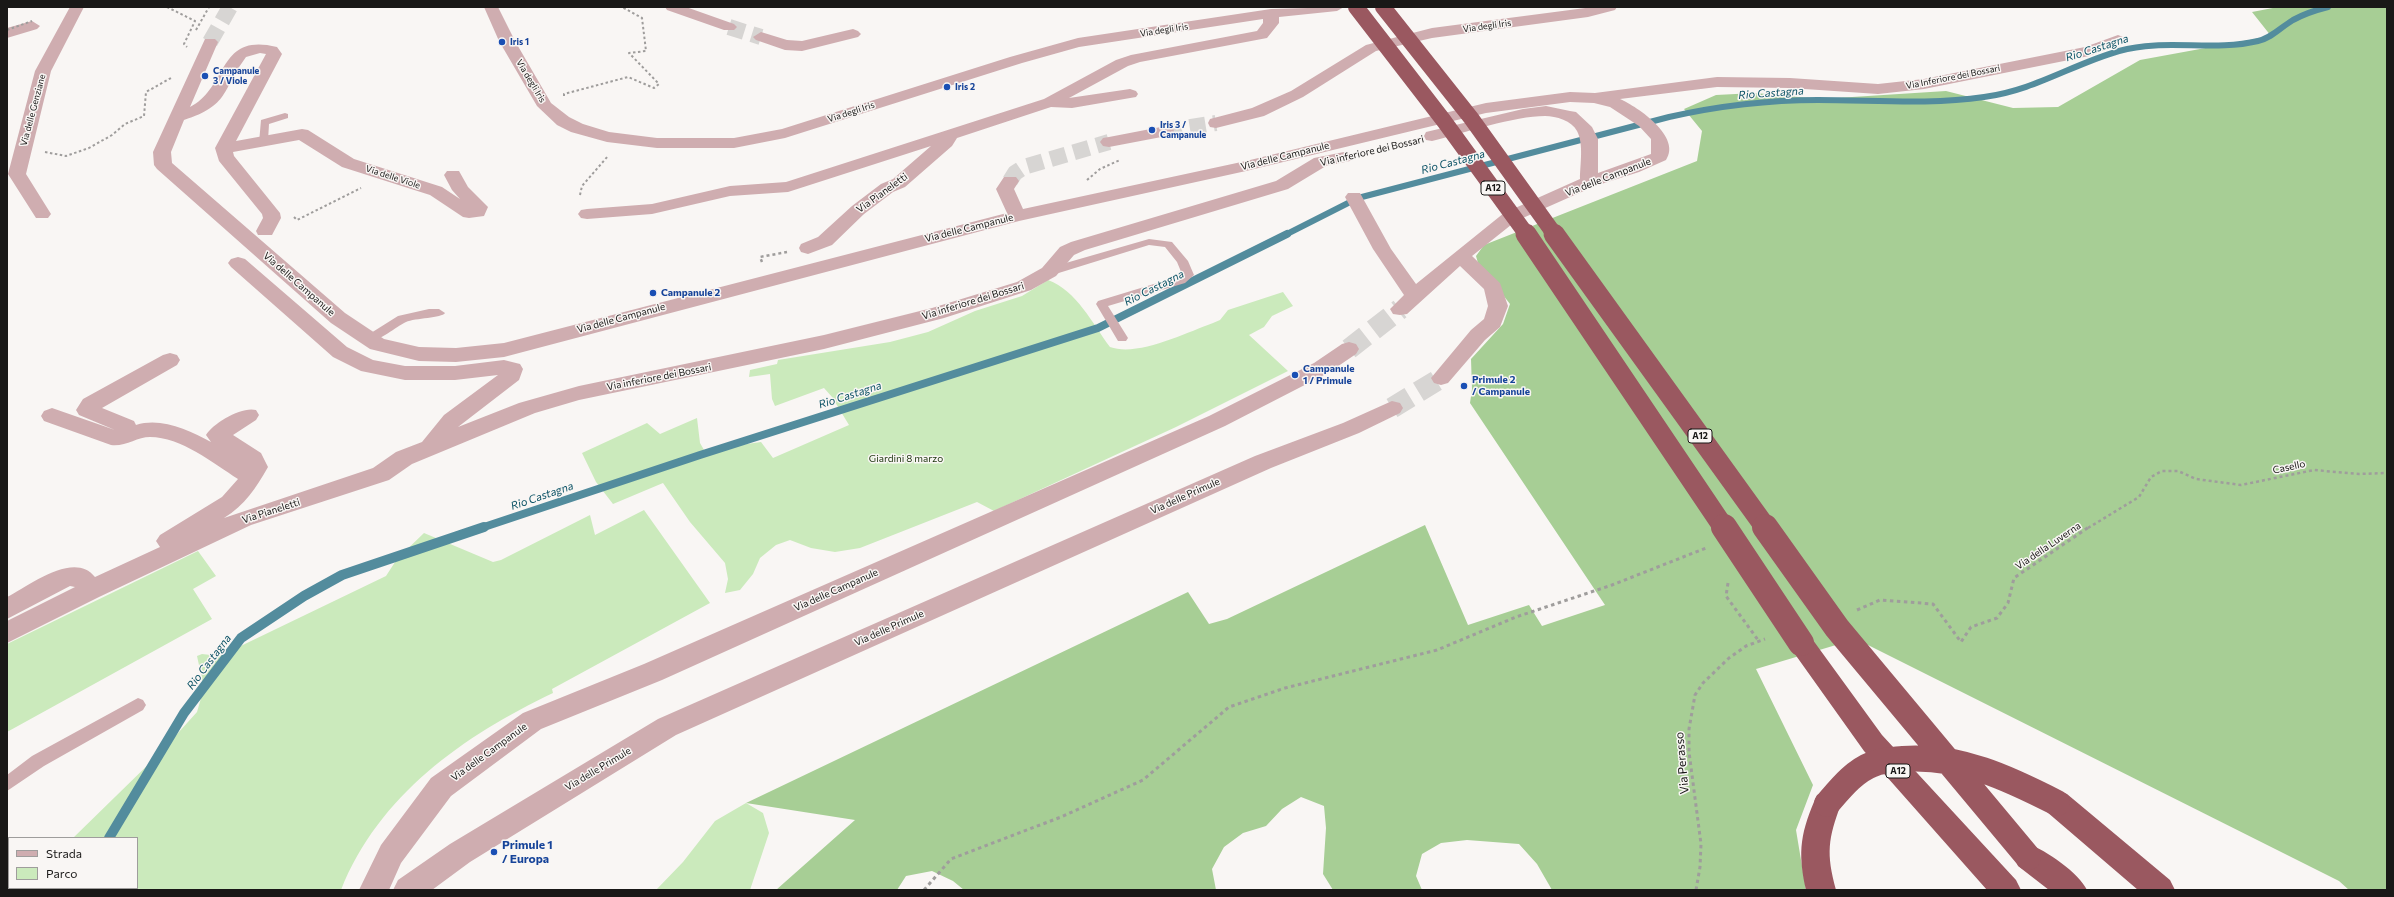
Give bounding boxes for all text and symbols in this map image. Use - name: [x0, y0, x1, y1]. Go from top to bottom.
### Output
- street label: Via degli Iris: [1462, 17, 1512, 35]
- street label: Via degli Iris: [1139, 21, 1189, 39]
- water label: Rio Castagna: [2064, 32, 2130, 64]
- marker: Iris 1: [497, 37, 507, 47]
- place label: Iris 1: [510, 37, 529, 47]
- street label: Via degli Iris: [514, 57, 548, 105]
- street label: Via Inferiore dei Bossari: [1905, 63, 2001, 91]
- place label: Campanule 3 / Viole: [213, 66, 259, 87]
- marker: Campanule 3 / Viole: [200, 71, 210, 81]
- street label: Via delle Genziane: [18, 73, 48, 147]
- marker: Iris 2: [942, 82, 952, 92]
- place label: Iris 2: [955, 82, 975, 92]
- water label: Rio Castagna: [1738, 84, 1804, 102]
- street label: Via degli Iris: [826, 99, 876, 125]
- place label: Iris 3 / Campanule: [1160, 120, 1206, 141]
- marker: Iris 3 / Campanule: [1147, 125, 1157, 135]
- street label: Via inferiore dei Bossari: [1319, 133, 1425, 169]
- street label: Via delle Campanule: [1239, 139, 1331, 173]
- water label: Rio Castagna: [1420, 147, 1486, 177]
- street label: Via delle Campanule: [1563, 155, 1653, 199]
- street label: Via delle Viole: [364, 163, 422, 191]
- street label: Via Pianeletti: [854, 170, 910, 216]
- road number: A12: [1481, 181, 1505, 195]
- street label: Via delle Campanule: [923, 211, 1015, 245]
- street label: Via delle Campanule: [261, 250, 337, 318]
- water label: Rio Castagna: [1122, 267, 1186, 309]
- street label: Via inferiore dei Bossari: [920, 280, 1026, 322]
- place label: Campanule 2: [661, 287, 720, 299]
- marker: Campanule 2: [648, 288, 658, 298]
- street label: Via delle Campanule: [576, 300, 666, 336]
- street label: Via inferiore dei Bossari: [606, 361, 712, 393]
- place label: Campanule 1 / Primule: [1303, 363, 1354, 386]
- marker: Campanule 1 / Primule: [1290, 370, 1300, 380]
- place label: Primule 2 / Campanule: [1472, 374, 1530, 398]
- water label: Rio Castagna: [817, 379, 883, 411]
- marker: Primule 2 / Campanule: [1459, 381, 1469, 391]
- road number: A12: [1688, 429, 1712, 443]
- park label: Giardini 8 marzo: [869, 453, 943, 465]
- street label: Casello: [2272, 458, 2306, 476]
- street label: Via delle Primule: [1148, 475, 1222, 517]
- water label: Rio Castagna: [509, 479, 575, 513]
- street label: Via Pianeletti: [241, 496, 301, 526]
- street label: Via della Luverna: [2013, 520, 2083, 572]
- street label: Via delle Campanule: [792, 566, 880, 614]
- street label: Via delle Primule: [852, 607, 926, 649]
- water label: Rio Castagna: [184, 632, 234, 692]
- street label: Via delle Campanule: [449, 720, 529, 784]
- street label: Via Perasso: [1672, 731, 1692, 795]
- street label: Via delle Primule: [563, 745, 633, 793]
- road number: A12: [1886, 764, 1910, 778]
- legend: [8, 837, 138, 889]
- place label: Primule 1 / Europa: [502, 838, 553, 866]
- text: Strada: [46, 846, 82, 860]
- marker: Primule 1 / Europa: [489, 847, 499, 857]
- text: Parco: [46, 866, 78, 880]

